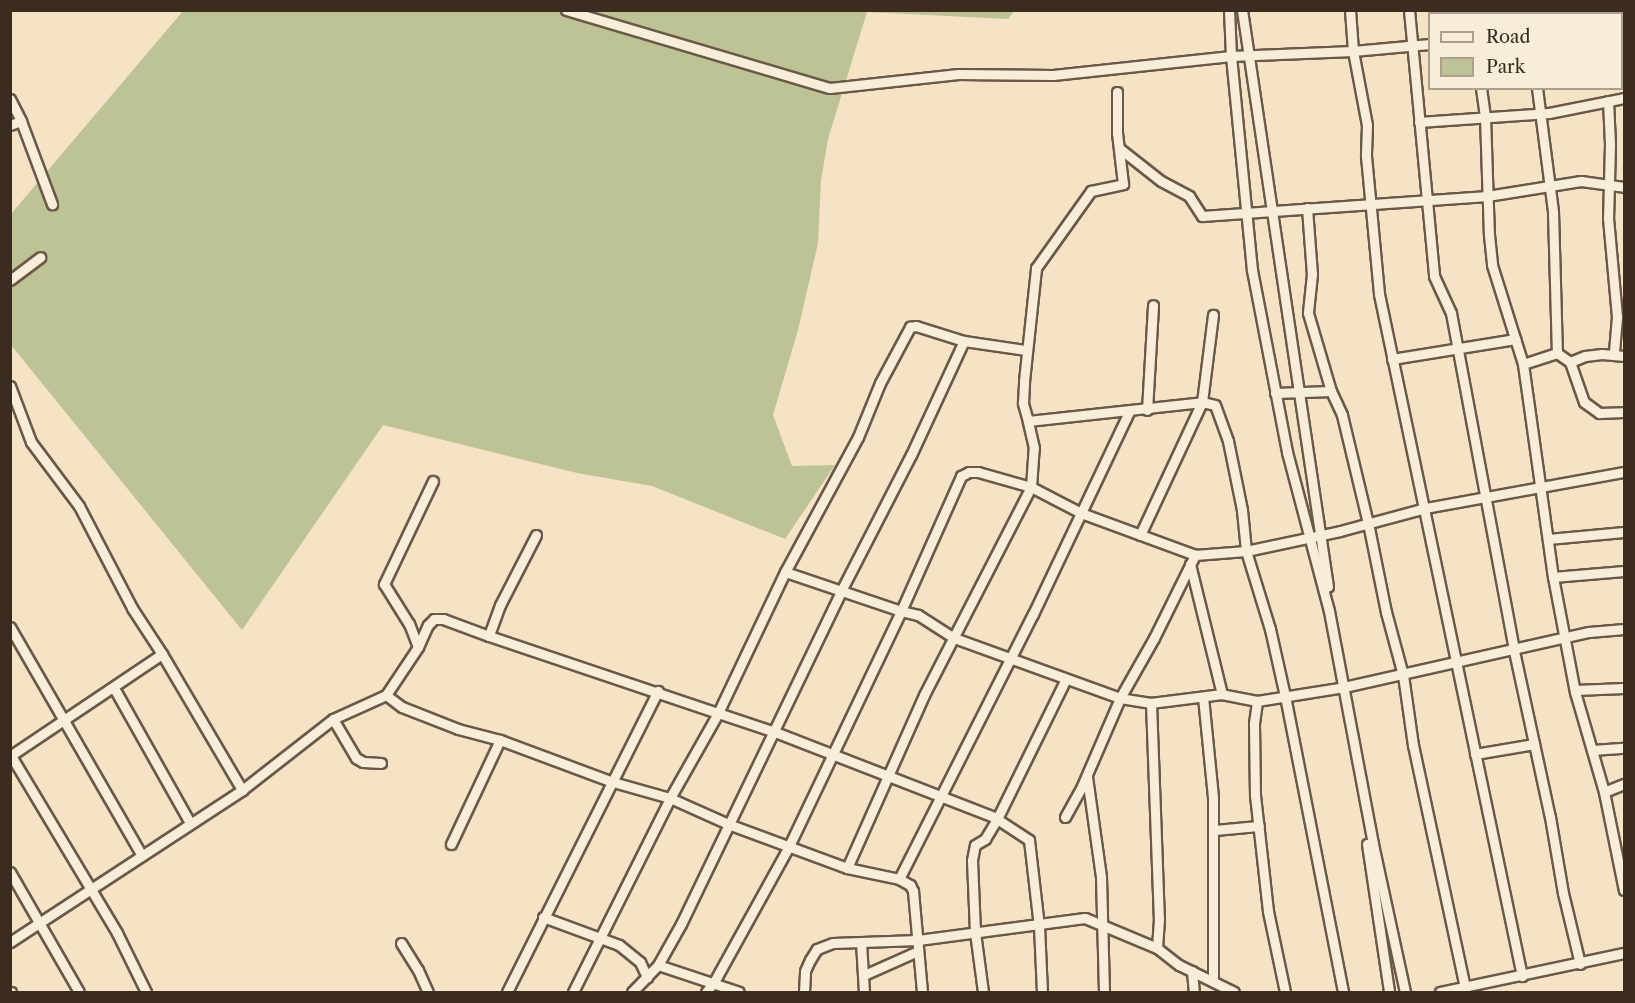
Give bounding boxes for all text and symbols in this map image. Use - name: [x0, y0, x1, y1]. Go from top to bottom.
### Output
- legend: [1428, 12, 1623, 90]
- text: Road: [1486, 26, 1531, 48]
- text: Park: [1486, 56, 1525, 78]

